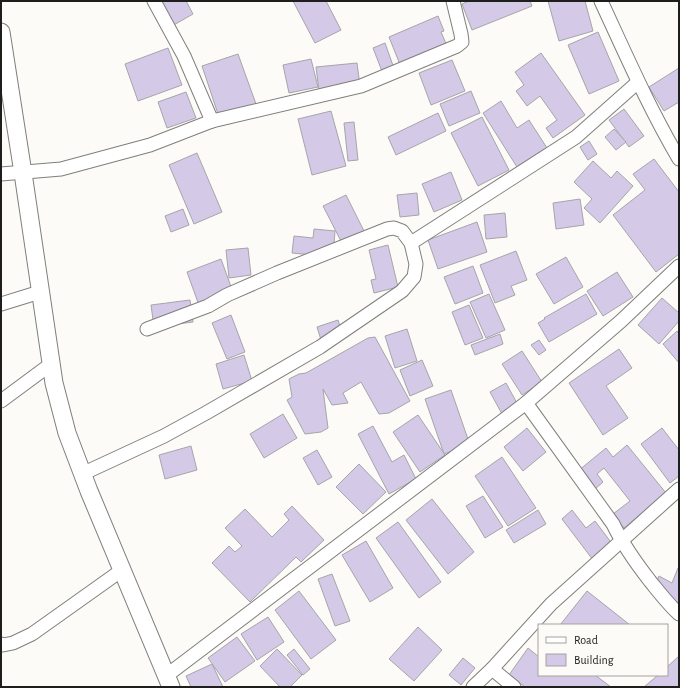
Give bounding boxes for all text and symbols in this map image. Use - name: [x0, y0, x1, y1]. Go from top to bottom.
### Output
- legend: [538, 624, 668, 676]
- text: Road: [574, 634, 598, 646]
- text: Building: [574, 654, 614, 666]

